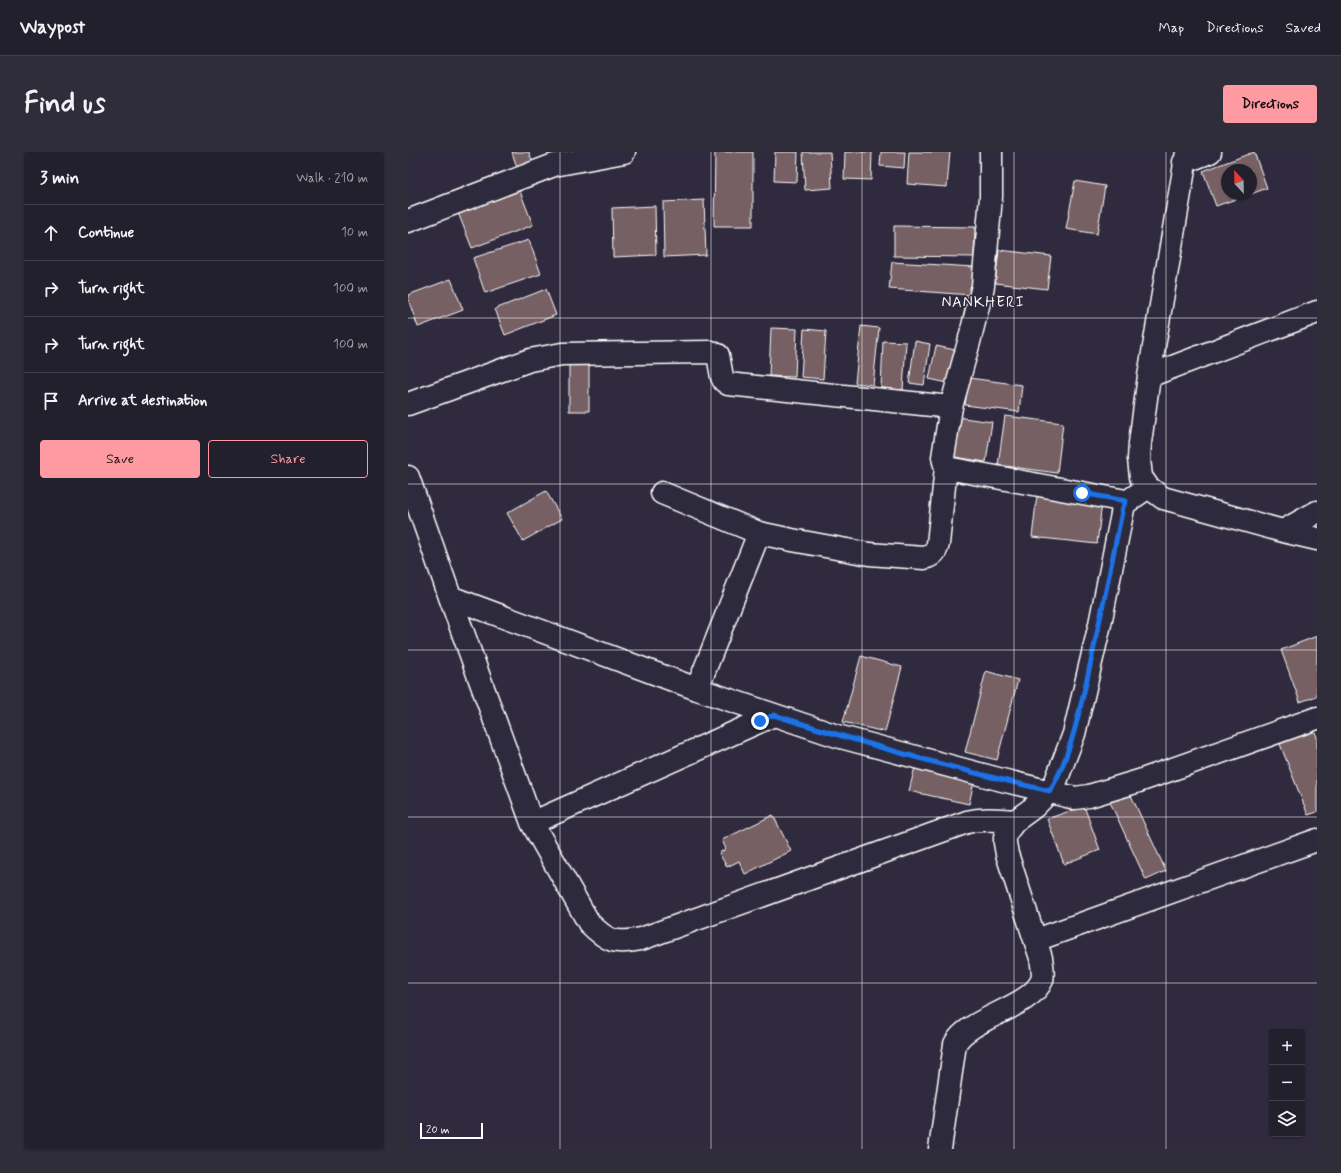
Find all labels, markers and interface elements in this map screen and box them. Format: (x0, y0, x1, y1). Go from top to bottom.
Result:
text: Waypost (20, 15, 85, 40)
text: Map (1158, 19, 1184, 37)
text: Directions (1206, 19, 1264, 37)
text: Saved (1286, 19, 1321, 37)
button: Directions (1223, 85, 1317, 123)
text: Find us (24, 86, 105, 123)
north arrow (1221, 164, 1257, 200)
text: 3 min (40, 167, 79, 189)
text: Walk · 210 m (296, 170, 368, 187)
icon: ahead (40, 222, 62, 244)
text: Continue (78, 223, 134, 243)
text: 10 m (341, 224, 368, 241)
icon: right (40, 278, 62, 300)
text: Turn right (78, 279, 145, 299)
text: 100 m (333, 280, 368, 297)
district label: NANKHERI (941, 293, 1025, 313)
icon: right (40, 334, 62, 356)
text: Turn right (78, 335, 145, 355)
text: 100 m (333, 336, 368, 353)
icon: arrive (40, 390, 62, 412)
text: Arrive at destination (78, 391, 207, 411)
button: Save (40, 440, 200, 478)
button: Share (208, 440, 368, 478)
route start (1073, 484, 1091, 502)
route end (751, 712, 769, 730)
map controls (1269, 1029, 1305, 1137)
button: + (1269, 1029, 1305, 1065)
button: − (1269, 1065, 1305, 1101)
button: layers (1269, 1101, 1305, 1137)
scale bar (420, 1121, 483, 1140)
text: 20 m (426, 1123, 449, 1137)

